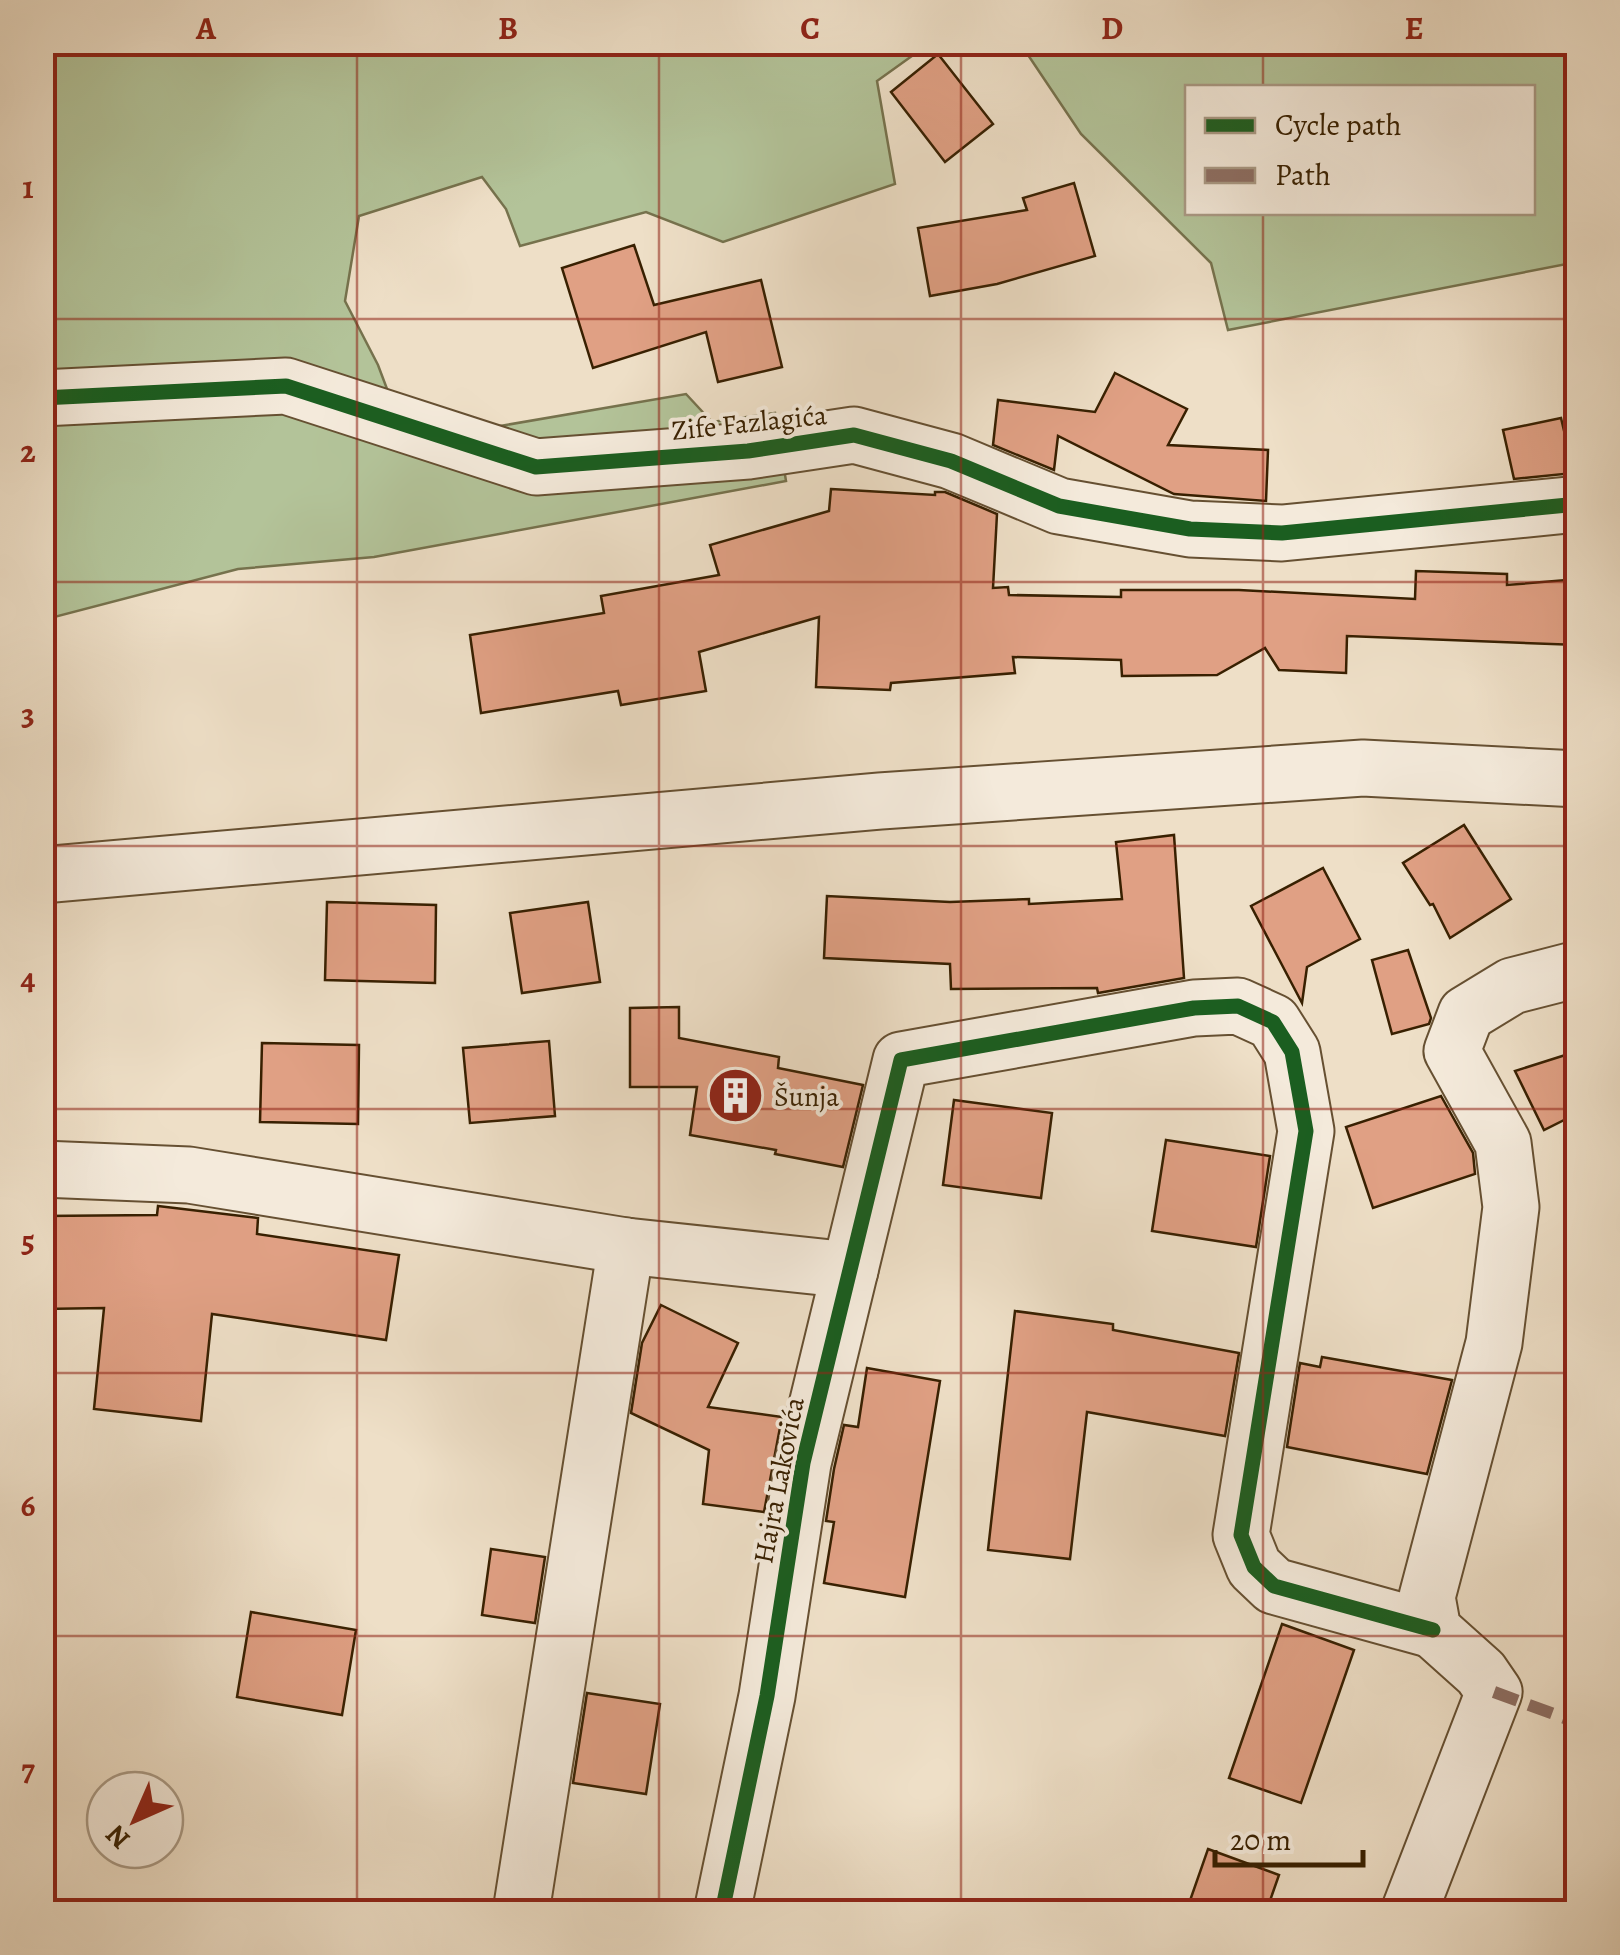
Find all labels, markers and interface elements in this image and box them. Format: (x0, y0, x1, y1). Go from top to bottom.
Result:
text: A (195, 6, 217, 50)
text: B (498, 6, 518, 50)
text: C (800, 6, 820, 50)
text: D (1101, 6, 1123, 50)
text: E (1404, 6, 1424, 50)
legend (1185, 85, 1535, 215)
text: Cycle path (1275, 105, 1402, 145)
text: Path (1275, 155, 1331, 195)
text: 1 (22, 165, 34, 209)
street label: Zife Fazlagića (669, 396, 829, 450)
text: 2 (20, 429, 36, 473)
text: 3 (21, 692, 35, 736)
text: 4 (20, 956, 36, 1000)
building icon: Šunja (705, 1066, 765, 1126)
place label: Šunja (774, 1078, 839, 1116)
text: 5 (21, 1219, 35, 1263)
street label: Hajra Lakovića (744, 1394, 814, 1567)
text: 6 (21, 1483, 36, 1527)
text: 7 (21, 1747, 35, 1791)
north arrow (85, 1770, 185, 1870)
scale bar (1215, 1805, 1362, 1867)
text: N (97, 1816, 139, 1858)
text: 20 m (1230, 1820, 1291, 1860)

